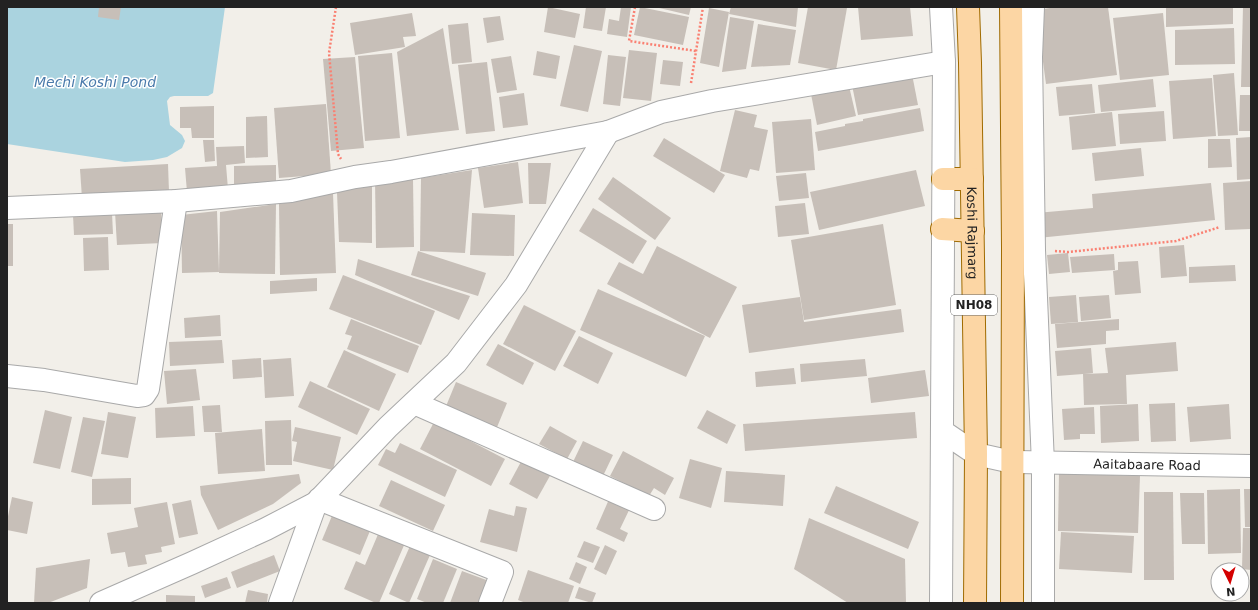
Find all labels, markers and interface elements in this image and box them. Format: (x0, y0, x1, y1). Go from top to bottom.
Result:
water label: Mechi Koshi Pond (34, 74, 156, 90)
street label: Koshi Rajmarg (964, 186, 981, 280)
road number: NH08 (951, 295, 997, 315)
street label: Aaitabaare Road (1093, 456, 1201, 473)
north arrow (1210, 562, 1250, 602)
text: N (1226, 585, 1236, 598)

